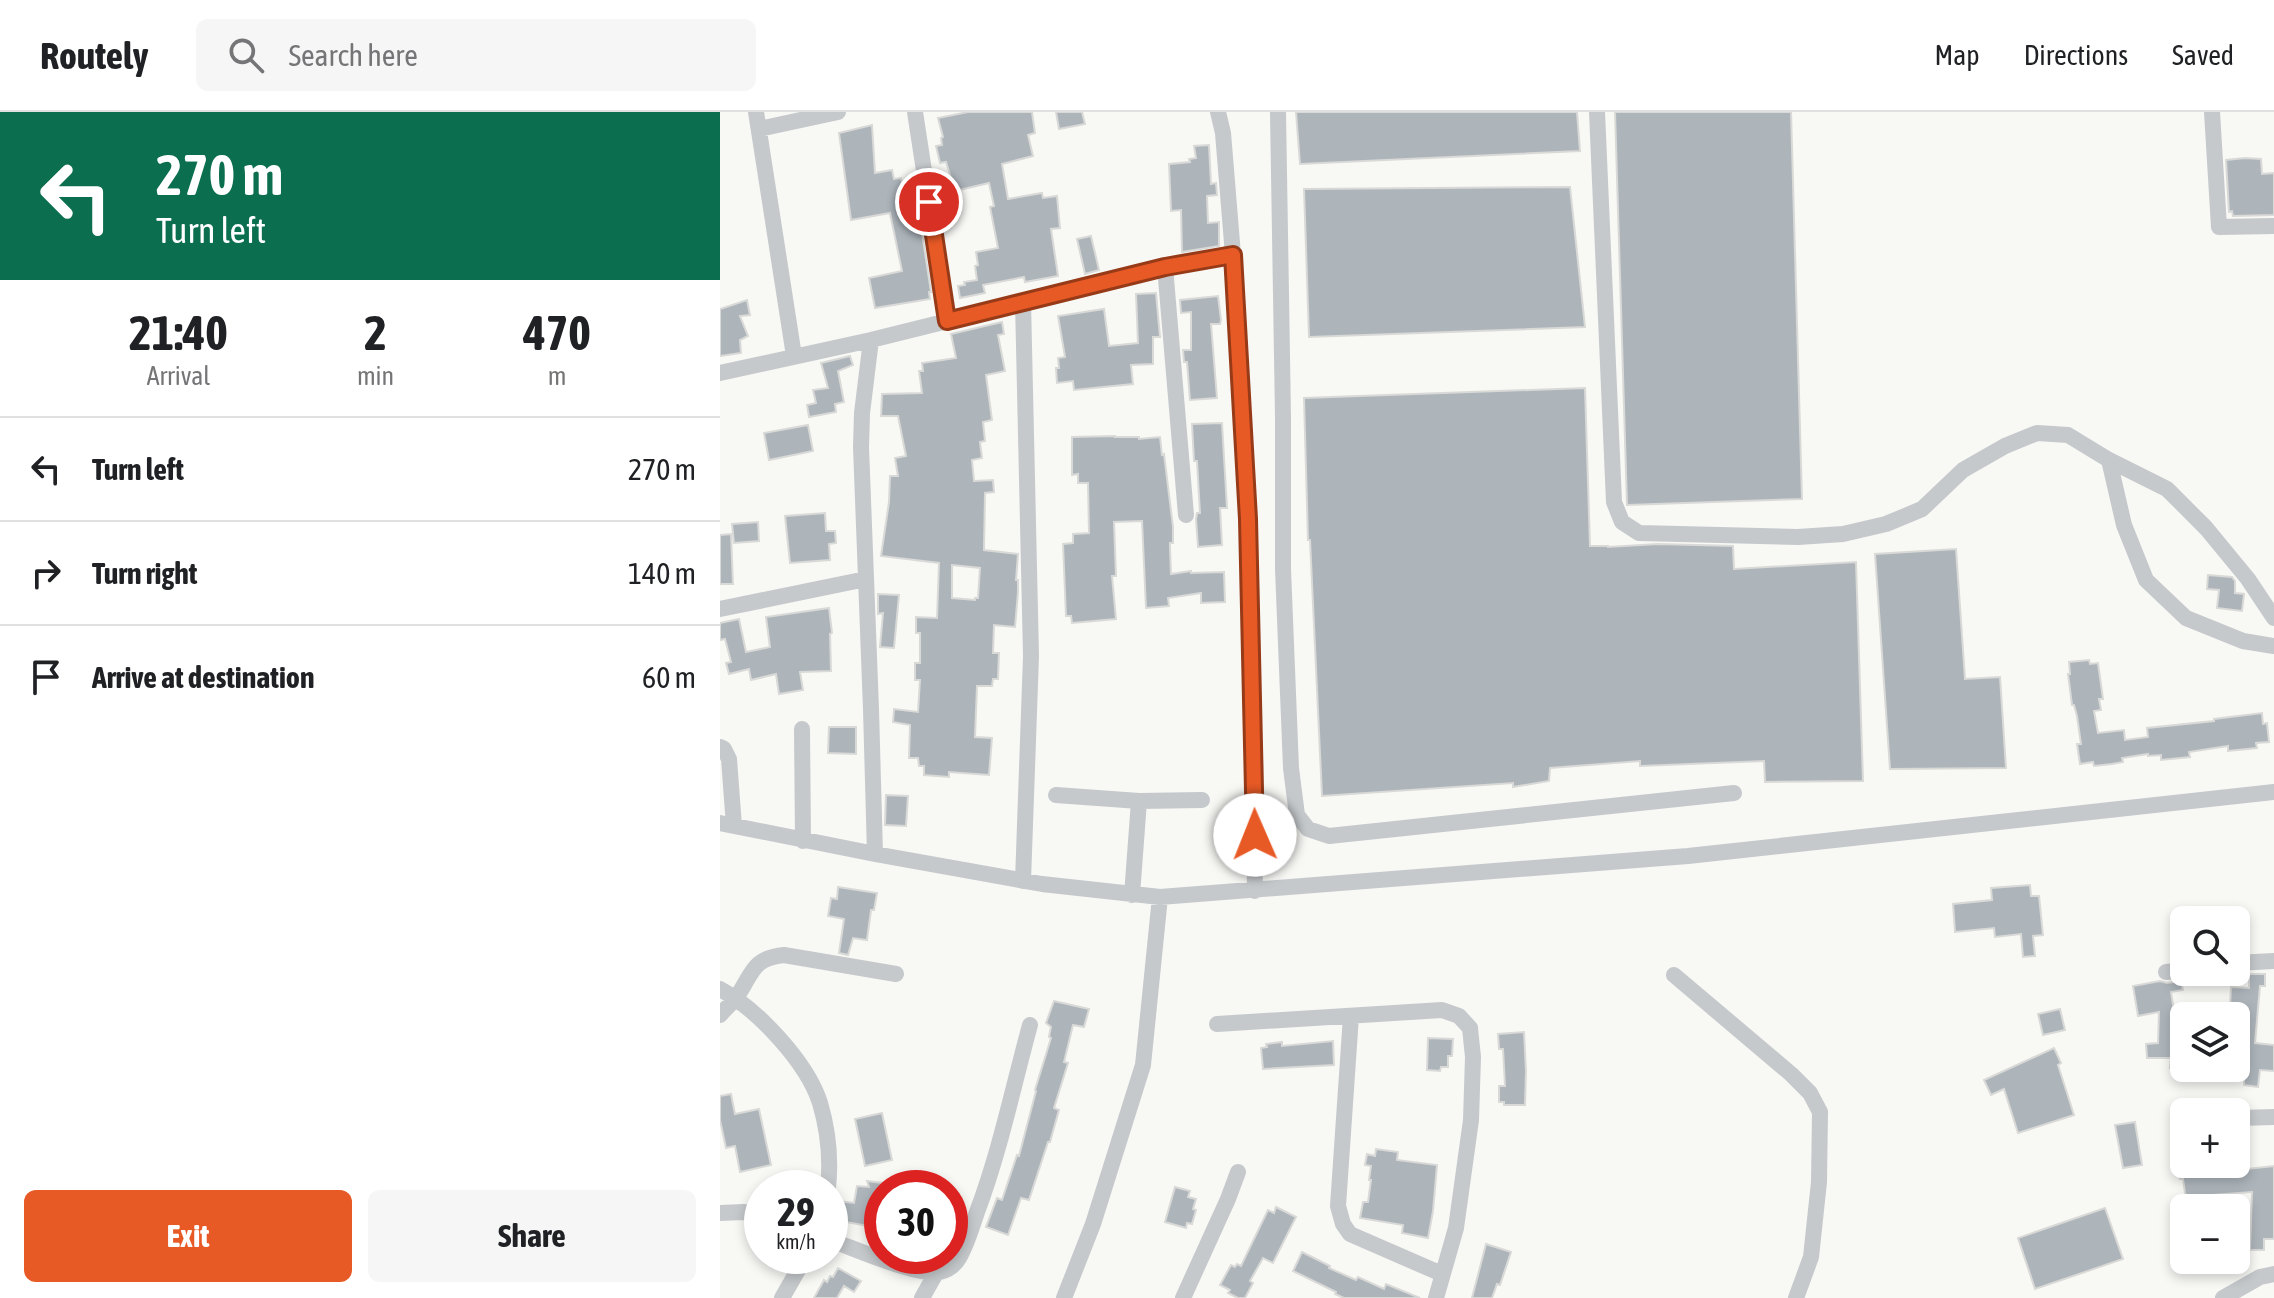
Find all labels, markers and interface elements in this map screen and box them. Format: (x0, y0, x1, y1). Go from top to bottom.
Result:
search box (196, 19, 756, 91)
icon: search (224, 33, 268, 77)
text: Routely (40, 34, 148, 77)
text: Search here (288, 38, 418, 72)
text: Map (1935, 39, 1980, 71)
text: Directions (2024, 39, 2128, 71)
text: Saved (2172, 39, 2234, 71)
text: 270 m (156, 143, 283, 207)
icon: left (24, 144, 128, 248)
pin (895, 168, 963, 236)
icon: arrive (907, 180, 951, 224)
text: Turn left (156, 209, 266, 251)
text: 21:40 (129, 305, 228, 360)
text: 2 (364, 305, 387, 360)
text: 470 (523, 305, 591, 360)
text: Arrival (147, 361, 210, 391)
text: min (357, 361, 394, 391)
text: m (548, 361, 566, 391)
icon: left (24, 447, 68, 491)
text: Turn left (92, 452, 184, 486)
text: 270 m (628, 452, 696, 486)
icon: right (24, 551, 68, 595)
text: Turn right (92, 556, 198, 590)
text: 140 m (628, 556, 696, 590)
icon: arrive (24, 655, 68, 699)
text: Arrive at destination (92, 660, 314, 694)
text: 60 m (642, 660, 696, 694)
position arrow (1213, 793, 1297, 877)
map controls (2170, 906, 2250, 1274)
button: search (2170, 906, 2250, 986)
button: layers (2170, 1002, 2250, 1082)
button: + (2170, 1098, 2250, 1178)
speed limit sign: 30 (864, 1170, 968, 1274)
text: 29 (777, 1189, 815, 1234)
button: Exit (24, 1190, 352, 1282)
button: Share (368, 1190, 696, 1282)
button: − (2170, 1194, 2250, 1274)
text: km/h (776, 1230, 816, 1253)

